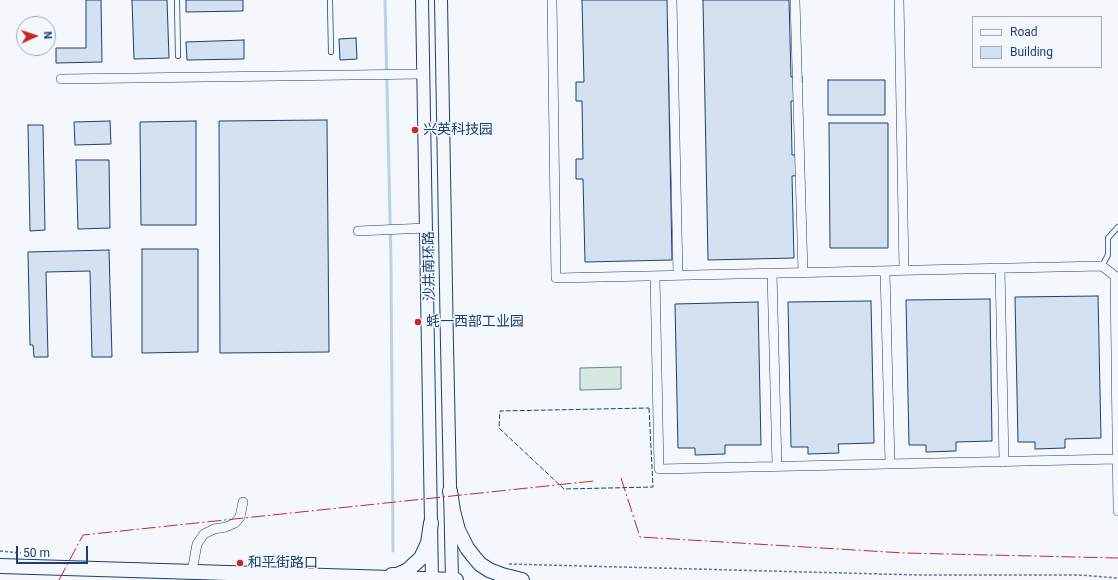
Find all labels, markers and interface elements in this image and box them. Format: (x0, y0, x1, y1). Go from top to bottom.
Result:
north arrow (16, 16, 56, 56)
legend (972, 16, 1102, 68)
text: Road (1010, 25, 1038, 39)
text: N (41, 31, 54, 40)
text: Building (1010, 45, 1053, 59)
place label: 兴英科技园 (423, 122, 493, 138)
marker: 兴英科技园 (410, 125, 420, 135)
street label: 沙井南环路 (421, 231, 439, 301)
place label: 蚝一西部工业园 (426, 314, 524, 330)
marker: 蚝一西部工业园 (413, 317, 423, 327)
scale bar (18, 538, 90, 564)
text: 50 m (23, 546, 50, 560)
place label: 和平街路口 (248, 555, 318, 571)
marker: 和平街路口 (235, 558, 245, 568)

